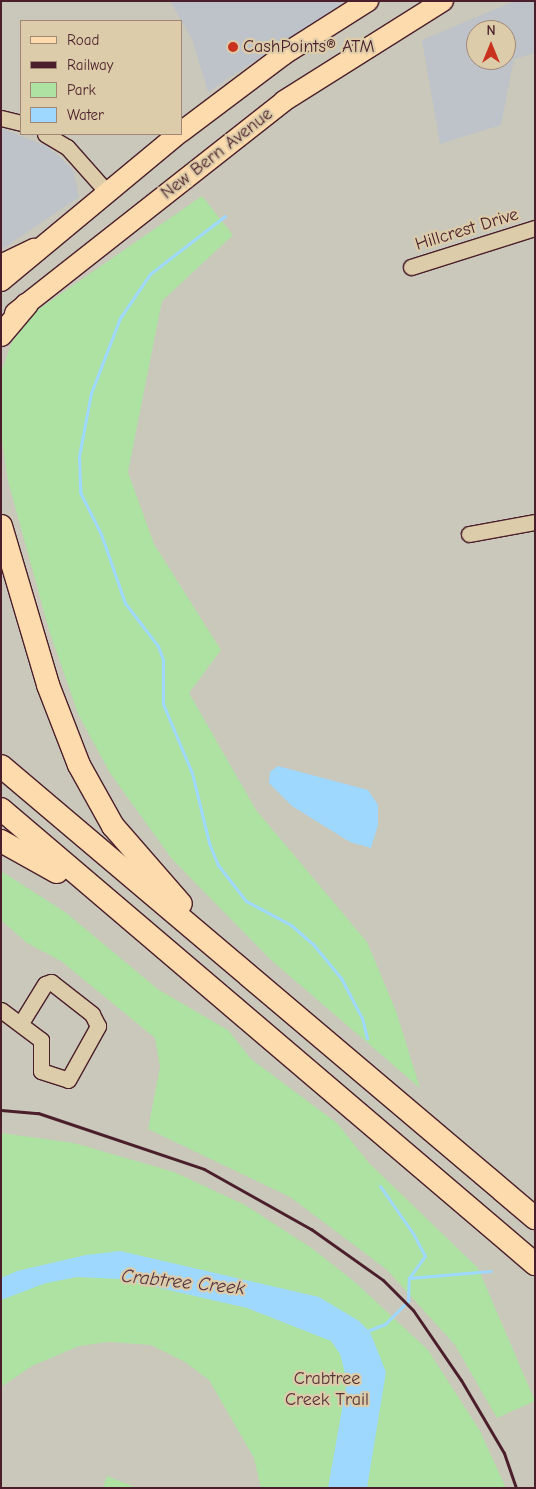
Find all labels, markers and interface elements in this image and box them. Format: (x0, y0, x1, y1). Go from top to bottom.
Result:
legend (20, 20, 182, 135)
north arrow (466, 20, 516, 70)
text: N (486, 22, 496, 39)
text: Road (67, 31, 99, 49)
place label: CashPoints® ATM (243, 36, 374, 58)
marker: CashPoints® ATM (227, 41, 239, 53)
text: Railway (67, 56, 113, 74)
text: Park (67, 81, 96, 99)
street label: New Bern Avenue (157, 104, 277, 204)
text: Water (67, 106, 104, 124)
street label: Hillcrest Drive (413, 204, 521, 256)
water label: Crabtree Creek (120, 1265, 246, 1301)
park label: Crabtree Creek Trail (285, 1369, 369, 1412)

